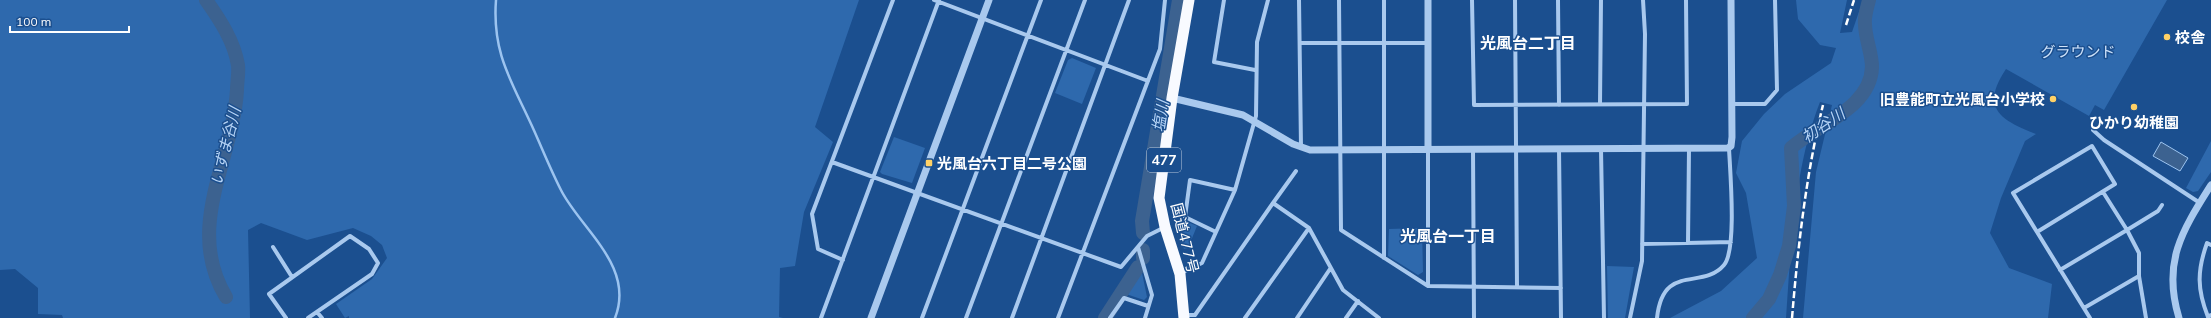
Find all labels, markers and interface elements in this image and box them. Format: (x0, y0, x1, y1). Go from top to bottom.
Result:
scale bar (10, 8, 129, 34)
text: 100 m (16, 14, 51, 29)
place label: 校舎 (2175, 28, 2206, 47)
marker: 校舎 (2162, 32, 2172, 42)
district label: 光風台二丁目 (1480, 33, 1576, 53)
park label: グラウンド (2040, 42, 2116, 61)
place label: 旧豊能町立光風台小学校 (1880, 90, 2045, 109)
marker: 旧豊能町立光風台小学校 (2048, 94, 2058, 104)
water label: 塩川 (1148, 97, 1173, 133)
water label: 初谷川 (1798, 102, 1850, 147)
marker: ひかり幼稚園 (2129, 102, 2139, 112)
water label: いずま谷川 (206, 103, 245, 187)
place label: ひかり幼稚園 (2089, 113, 2179, 132)
road number: 477 (1147, 148, 1181, 172)
place label: 光風台六丁目二号公園 (937, 154, 1087, 173)
marker: 光風台六丁目二号公園 (924, 158, 934, 168)
street label: 国道477号 (1167, 201, 1203, 275)
district label: 光風台一丁目 (1400, 226, 1496, 246)

